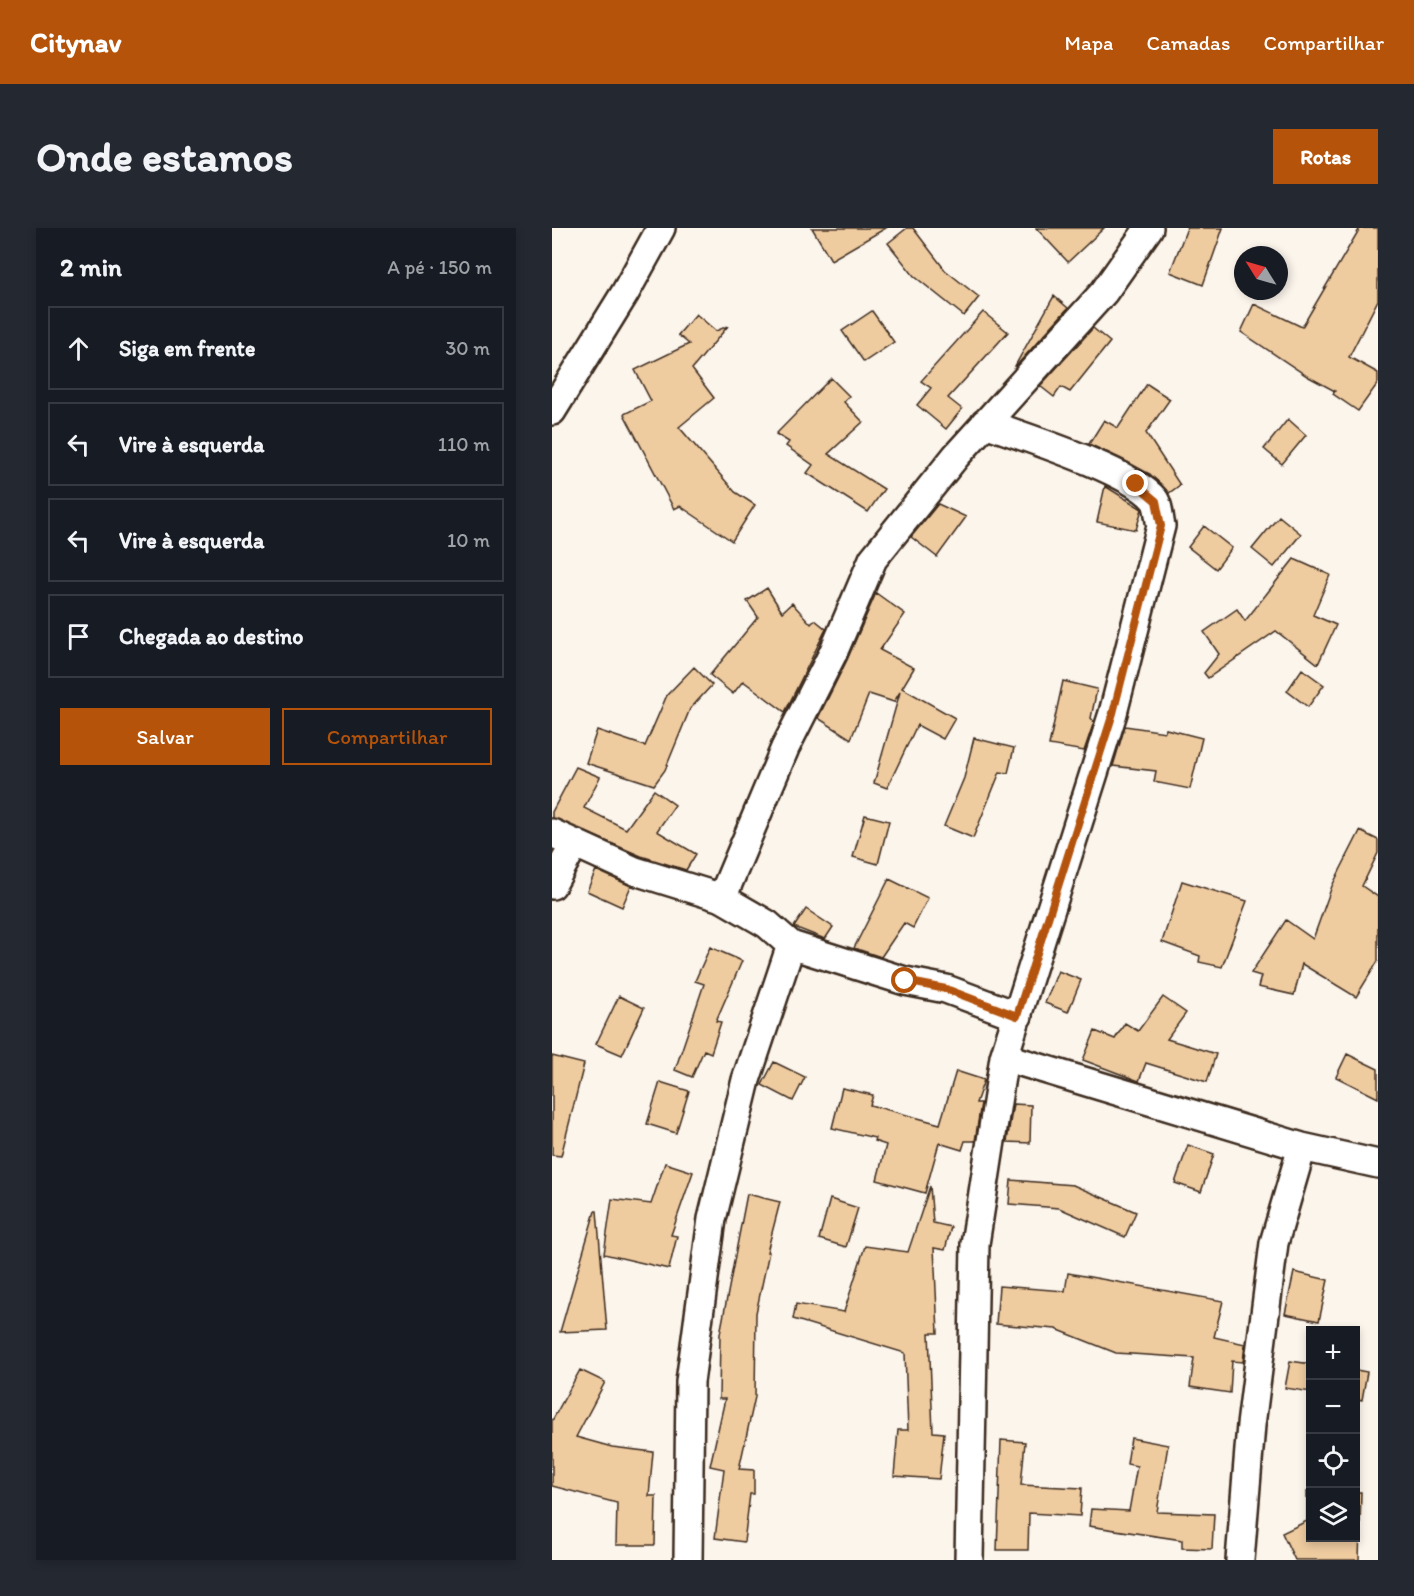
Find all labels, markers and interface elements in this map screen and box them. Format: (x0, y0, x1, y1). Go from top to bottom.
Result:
text: Citynav (30, 25, 121, 59)
text: Mapa (1065, 30, 1113, 55)
text: Camadas (1146, 30, 1230, 55)
text: Compartilhar (1263, 30, 1384, 55)
button: Rotas (1273, 129, 1378, 184)
text: Onde estamos (36, 131, 293, 182)
north arrow (1234, 246, 1288, 300)
text: 2 min (60, 251, 122, 283)
text: A pé · 150 m (387, 255, 492, 279)
icon: ahead (62, 332, 95, 365)
text: Siga em frente (119, 335, 255, 362)
text: 30 m (445, 336, 490, 360)
icon: left (62, 428, 95, 461)
text: Vire à esquerda (119, 431, 264, 458)
text: 110 m (438, 432, 490, 456)
route end (1122, 470, 1148, 496)
icon: left (62, 524, 95, 557)
text: Vire à esquerda (119, 527, 264, 554)
text: 10 m (447, 528, 490, 552)
icon: arrive (62, 620, 95, 653)
text: Chegada ao destino (119, 623, 303, 650)
button: Salvar (60, 708, 270, 765)
button: Compartilhar (282, 708, 492, 765)
route start (891, 967, 917, 993)
map controls (1306, 1326, 1360, 1542)
button: + (1306, 1326, 1360, 1380)
button: − (1306, 1380, 1360, 1434)
button: locate (1306, 1434, 1360, 1488)
button: layers (1306, 1488, 1360, 1542)

